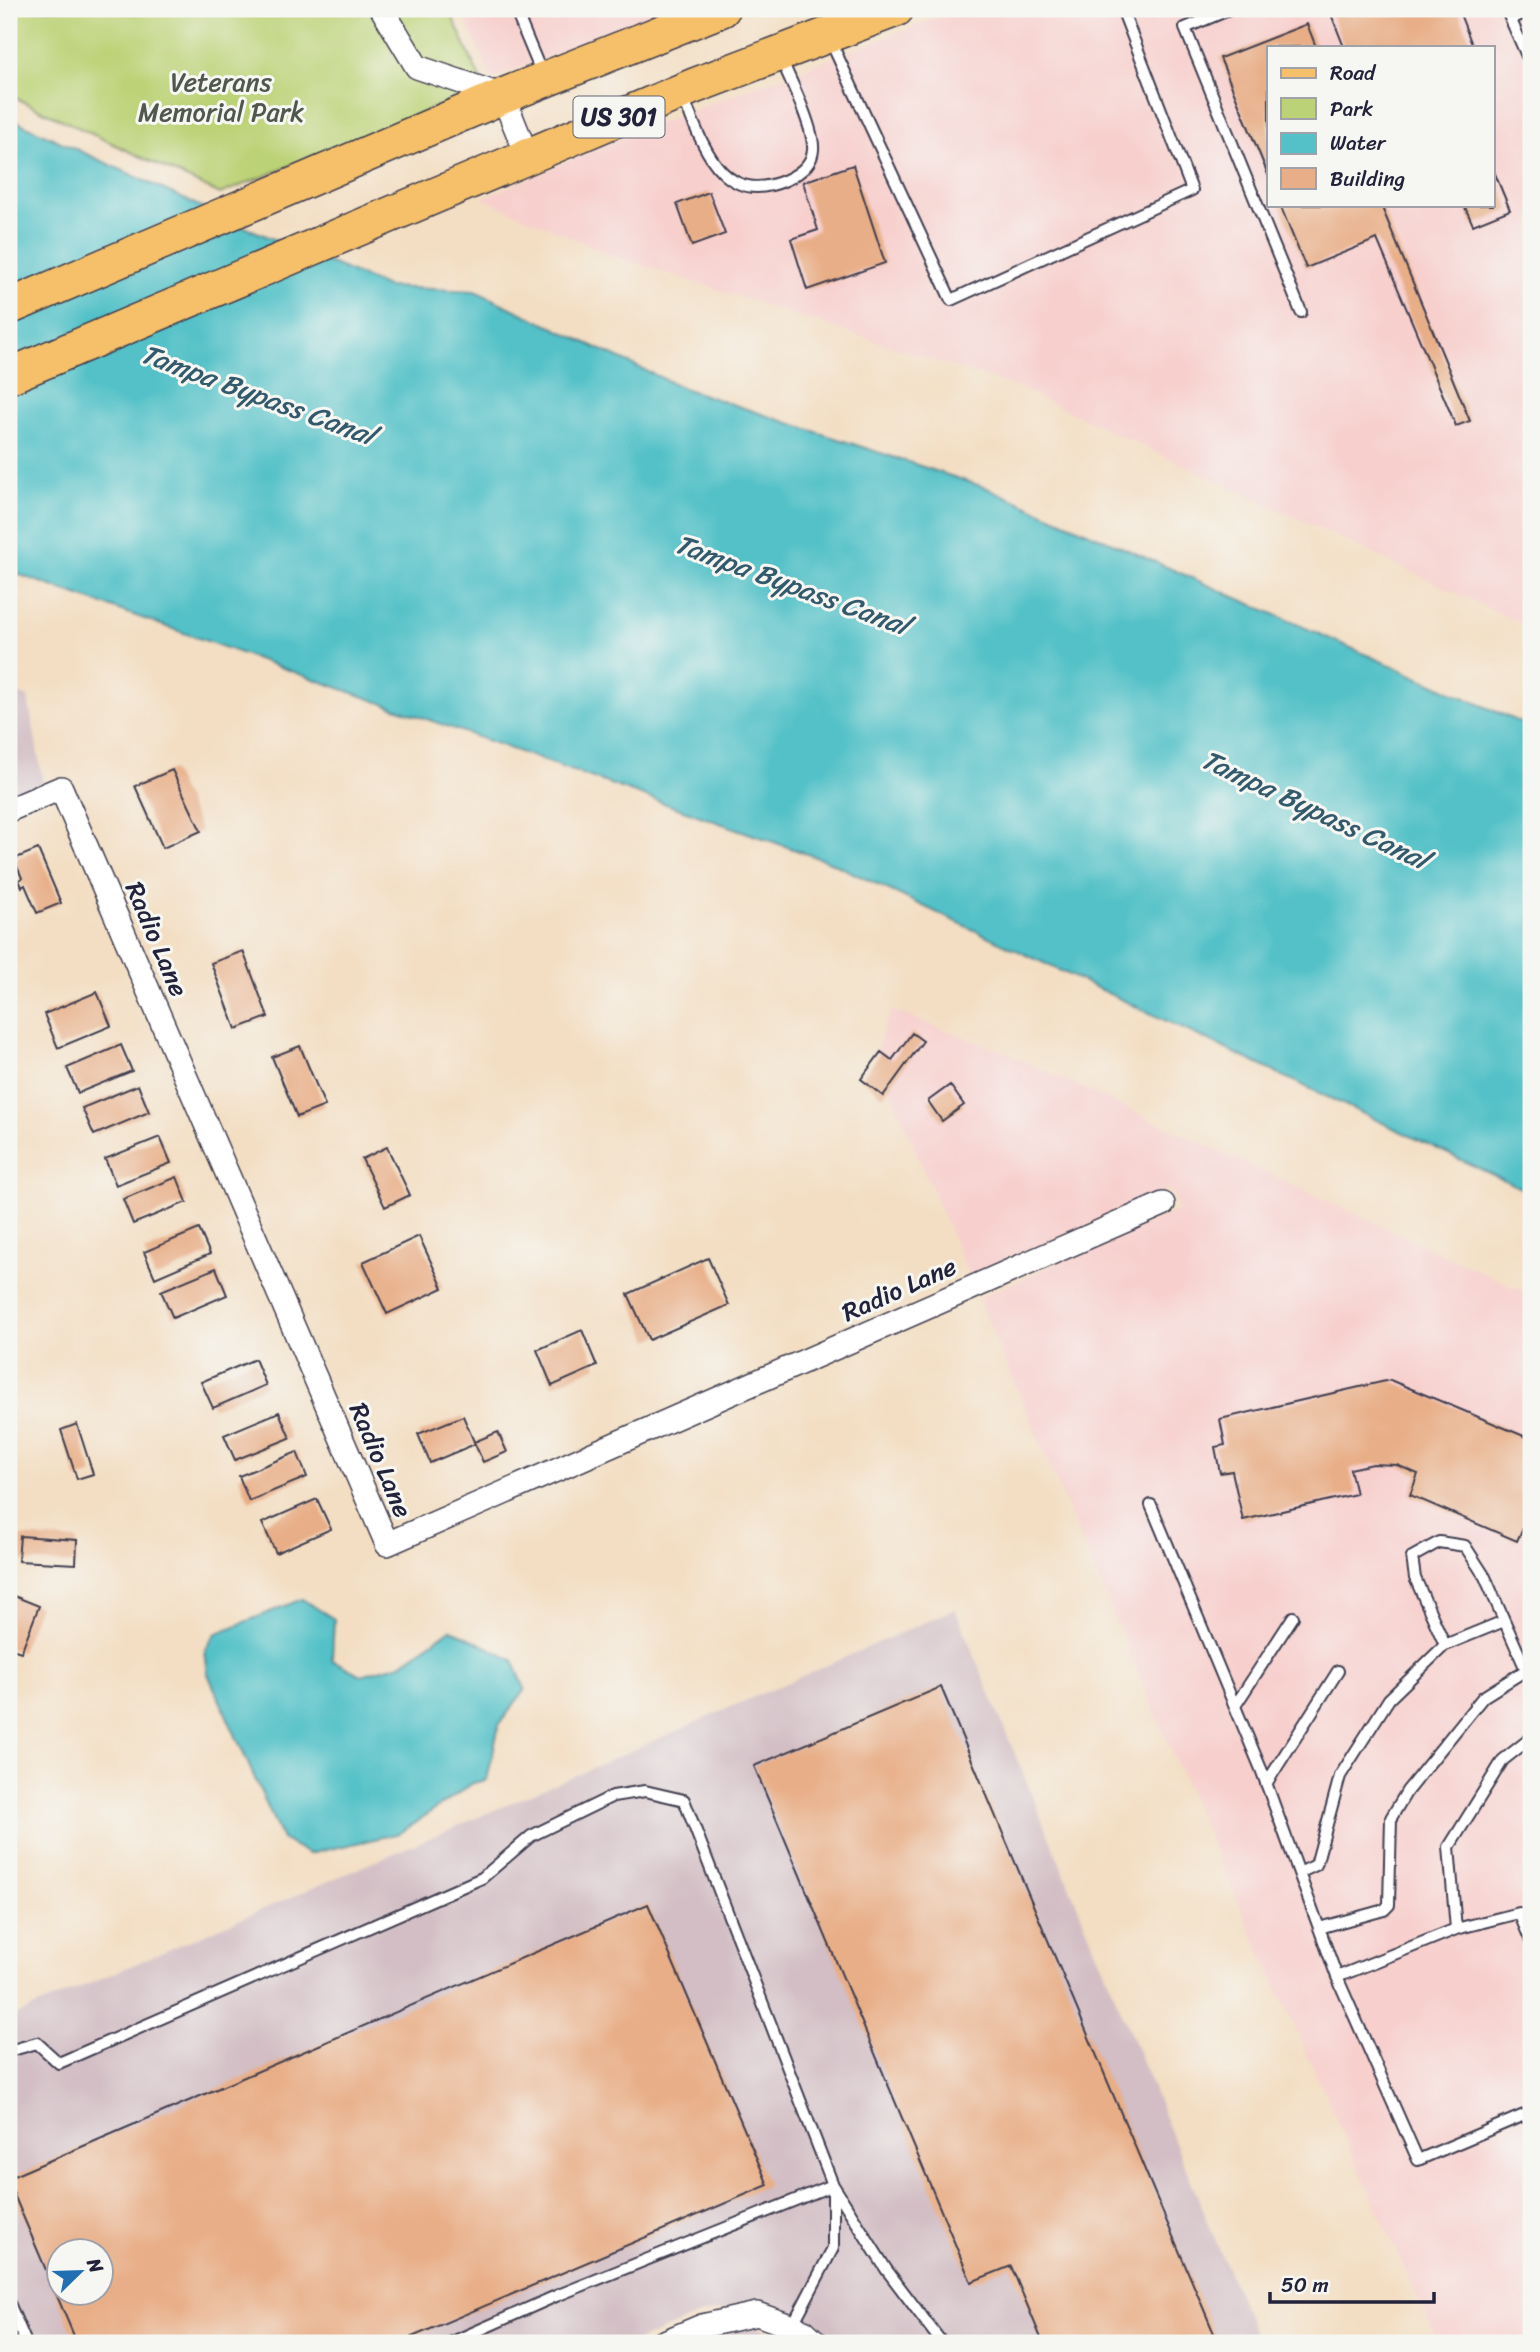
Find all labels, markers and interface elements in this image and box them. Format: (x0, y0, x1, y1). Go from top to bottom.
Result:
legend (1267, 46, 1494, 206)
text: Road (1330, 54, 1377, 92)
park label: Veterans Memorial Park (138, 59, 304, 135)
text: Park (1330, 90, 1373, 128)
road number: US 301 (574, 96, 664, 138)
text: Water (1330, 124, 1387, 162)
text: Building (1330, 160, 1406, 198)
water label: Tampa Bypass Canal (134, 329, 388, 462)
water label: Tampa Bypass Canal (668, 519, 922, 652)
water label: Tampa Bypass Canal (1193, 735, 1442, 886)
street label: Radio Lane (112, 874, 202, 1004)
street label: Radio Lane (834, 1243, 964, 1335)
street label: Radio Lane (336, 1395, 426, 1525)
north arrow (46, 2236, 116, 2306)
text: N (77, 2252, 113, 2279)
scale bar (1270, 2261, 1435, 2305)
text: 50 m (1281, 2266, 1329, 2304)

